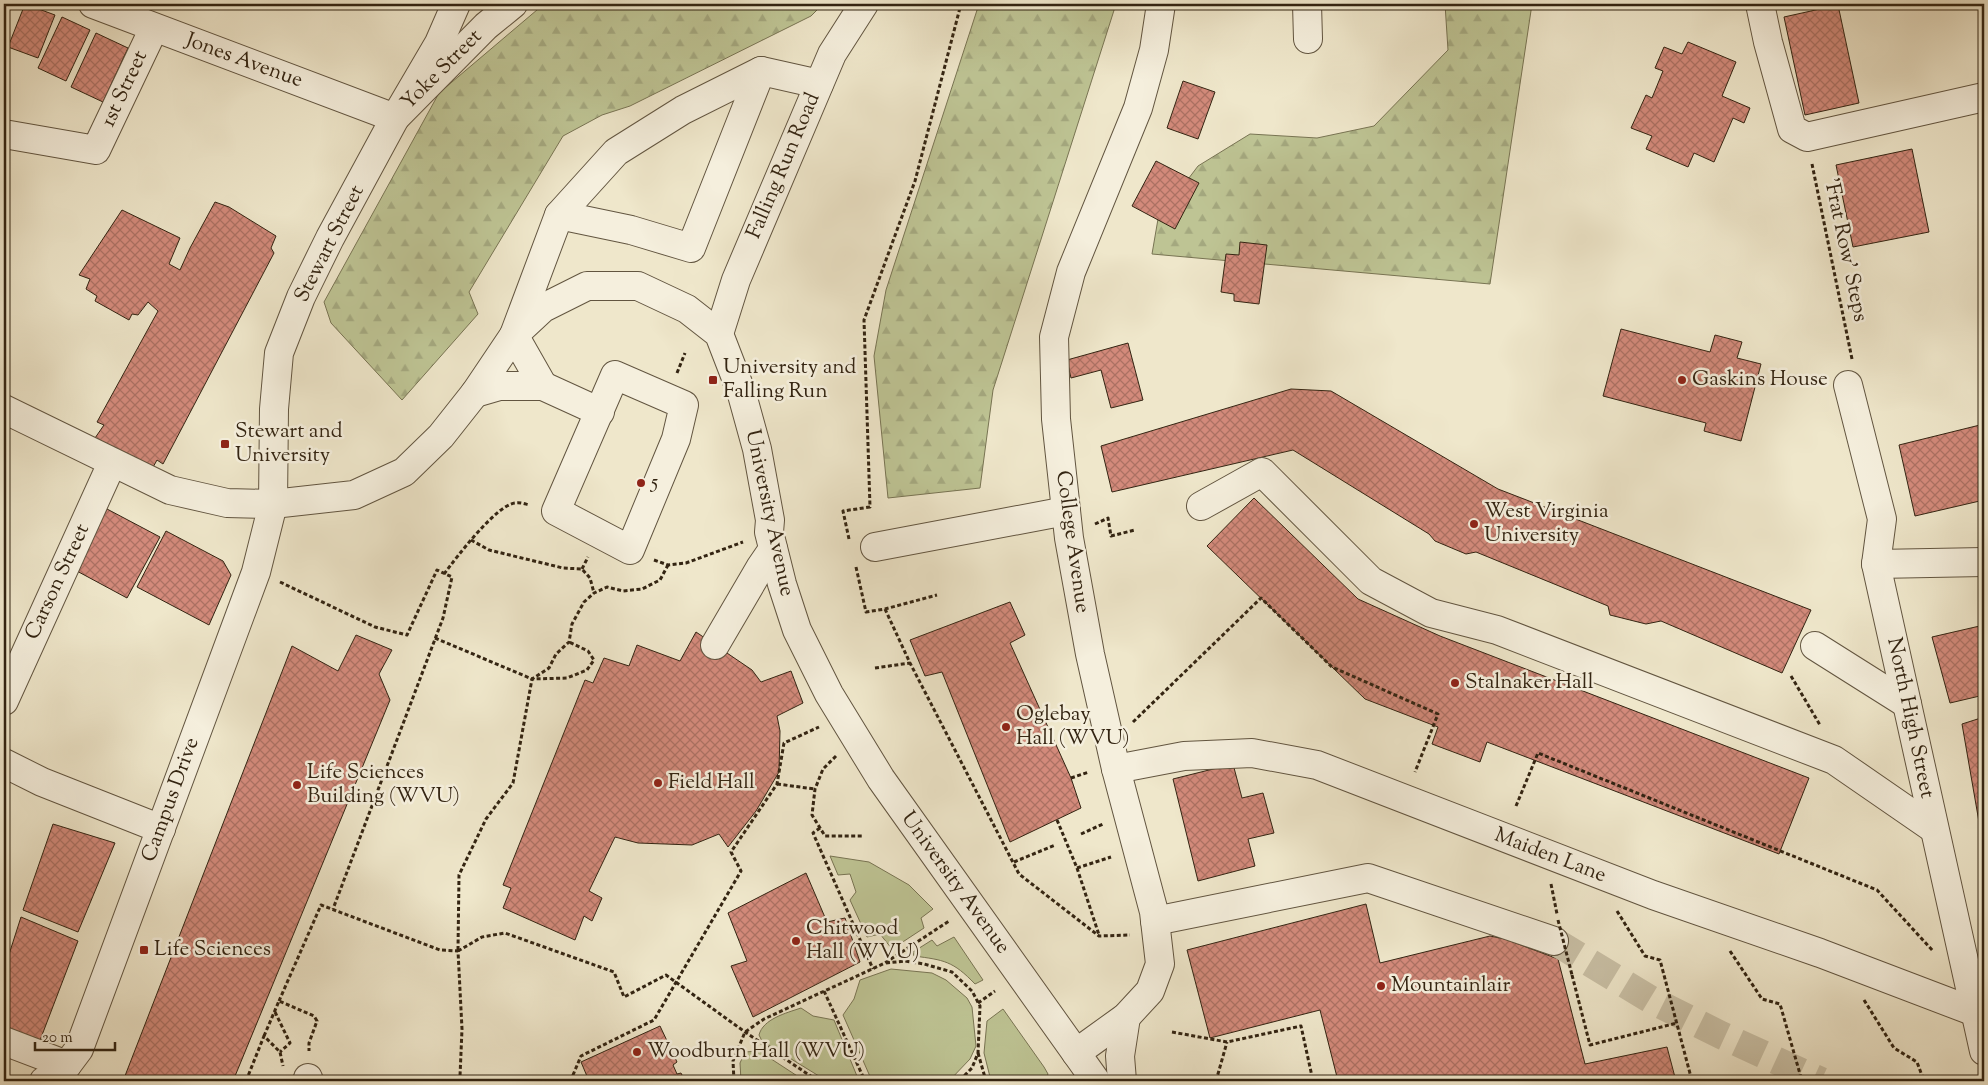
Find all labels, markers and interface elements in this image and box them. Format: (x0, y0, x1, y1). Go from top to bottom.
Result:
street label: Yoke Street (395, 23, 489, 117)
street label: Jones Avenue (180, 26, 307, 96)
street label: 1st Street (94, 46, 156, 132)
street label: Falling Run Road (740, 88, 828, 244)
street label: 'Frat Row' Steps (1815, 175, 1875, 325)
street label: Stewart Street (288, 180, 372, 308)
place label: University and Falling Run (723, 353, 857, 407)
place label: Gaskins House (1692, 365, 1828, 395)
marker: University and Falling Run (707, 374, 719, 386)
marker: Gaskins House (1676, 374, 1688, 386)
place label: Stewart and University (235, 417, 343, 471)
street label: University Avenue (737, 427, 801, 599)
marker: Stewart and University (219, 438, 231, 450)
place label: 5 (650, 468, 658, 498)
street label: College Avenue (1047, 469, 1097, 615)
marker: 5 (635, 477, 647, 489)
place label: West Virginia University (1484, 497, 1609, 551)
marker: West Virginia University (1468, 518, 1480, 530)
street label: Carson Street (18, 519, 98, 645)
street label: North High Street (1878, 635, 1942, 801)
place label: Stalnaker Hall (1465, 668, 1594, 698)
marker: Stalnaker Hall (1449, 677, 1461, 689)
place label: Oglebay Hall (WVU) (1016, 700, 1130, 754)
marker: Oglebay Hall (WVU) (1000, 721, 1012, 733)
street label: Campus Drive (135, 734, 207, 866)
place label: Life Sciences Building (WVU) (307, 758, 460, 812)
place label: Field Hall (668, 768, 755, 798)
marker: Field Hall (652, 777, 664, 789)
marker: Life Sciences Building (WVU) (291, 779, 303, 791)
street label: University Avenue (893, 805, 1017, 961)
street label: Maiden Lane (1490, 821, 1610, 891)
place label: Chitwood Hall (WVU) (806, 914, 920, 968)
place label: Life Sciences (154, 935, 271, 965)
marker: Chitwood Hall (WVU) (790, 935, 802, 947)
marker: Life Sciences (138, 944, 150, 956)
place label: Mountainlair (1391, 971, 1510, 1001)
marker: Mountainlair (1375, 980, 1387, 992)
scale bar (35, 1020, 115, 1052)
text: 20 m (42, 1028, 73, 1049)
place label: Woodburn Hall (WVU) (647, 1037, 865, 1067)
marker: Woodburn Hall (WVU) (631, 1046, 643, 1058)

